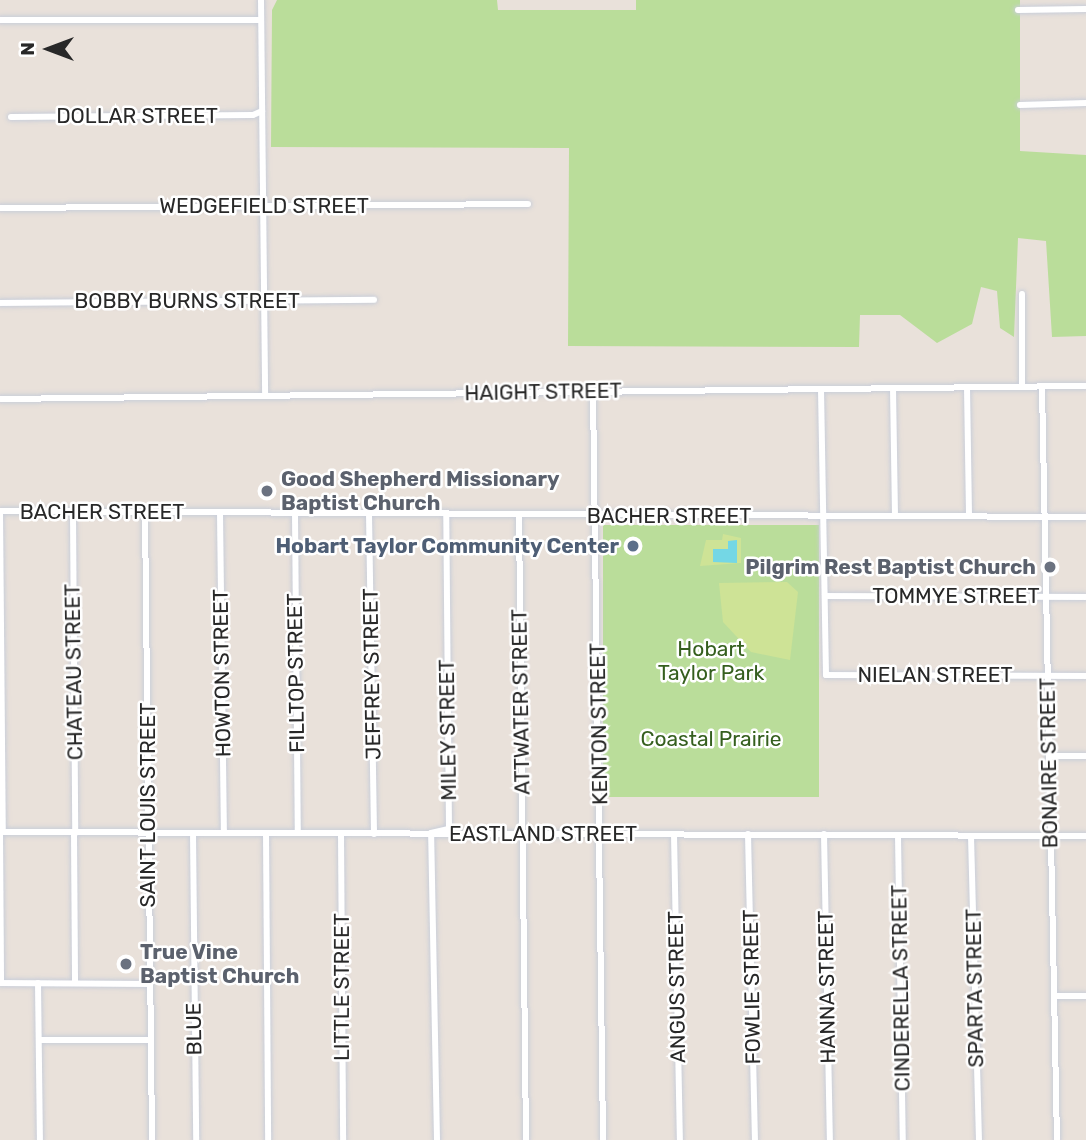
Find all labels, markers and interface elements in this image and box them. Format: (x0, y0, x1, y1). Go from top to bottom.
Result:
north arrow (14, 14, 84, 84)
text: N (16, 42, 39, 56)
street label: DOLLAR STREET (56, 103, 218, 129)
street label: WEDGEFIELD STREET (159, 193, 369, 219)
street label: BOBBY BURNS STREET (74, 288, 300, 314)
street label: HAIGHT STREET (464, 378, 622, 406)
place label: Good Shepherd Missionary Baptist Church (281, 466, 560, 516)
marker: Good Shepherd Missionary Baptist Church (259, 483, 275, 499)
street label: BACHER STREET (20, 499, 184, 525)
street label: BACHER STREET (587, 503, 751, 529)
place label: Hobart Taylor Community Center (274, 533, 619, 559)
marker: Hobart Taylor Community Center (625, 538, 641, 554)
place label: Pilgrim Rest Baptist Church (745, 554, 1036, 580)
marker: Pilgrim Rest Baptist Church (1042, 559, 1058, 575)
street label: TOMMYE STREET (872, 583, 1040, 609)
street label: CHATEAU STREET (60, 584, 88, 760)
street label: JEFFREY STREET (358, 588, 386, 760)
street label: HOWTON STREET (208, 589, 236, 757)
street label: FILLTOP STREET (282, 593, 310, 753)
street label: ATTWATER STREET (507, 609, 535, 795)
park label: Hobart Taylor Park (657, 636, 765, 686)
street label: KENTON STREET (585, 643, 613, 805)
street label: MILEY STREET (434, 659, 462, 801)
street label: NIELAN STREET (857, 662, 1013, 688)
street label: BONAIRE STREET (1035, 677, 1063, 849)
street label: SAINT LOUIS STREET (135, 702, 161, 908)
park label: Coastal Prairie (640, 726, 782, 752)
street label: EASTLAND STREET (449, 821, 637, 847)
street label: CINDERELLA STREET (887, 884, 915, 1092)
street label: SPARTA STREET (961, 908, 989, 1068)
street label: FOWLIE STREET (738, 909, 766, 1065)
street label: HANNA STREET (813, 910, 841, 1064)
street label: ANGUS STREET (663, 911, 691, 1063)
street label: LITTLE STREET (329, 913, 355, 1061)
place label: True Vine Baptist Church (140, 939, 299, 989)
marker: True Vine Baptist Church (118, 956, 134, 972)
street label: BLUE (181, 1002, 207, 1056)

